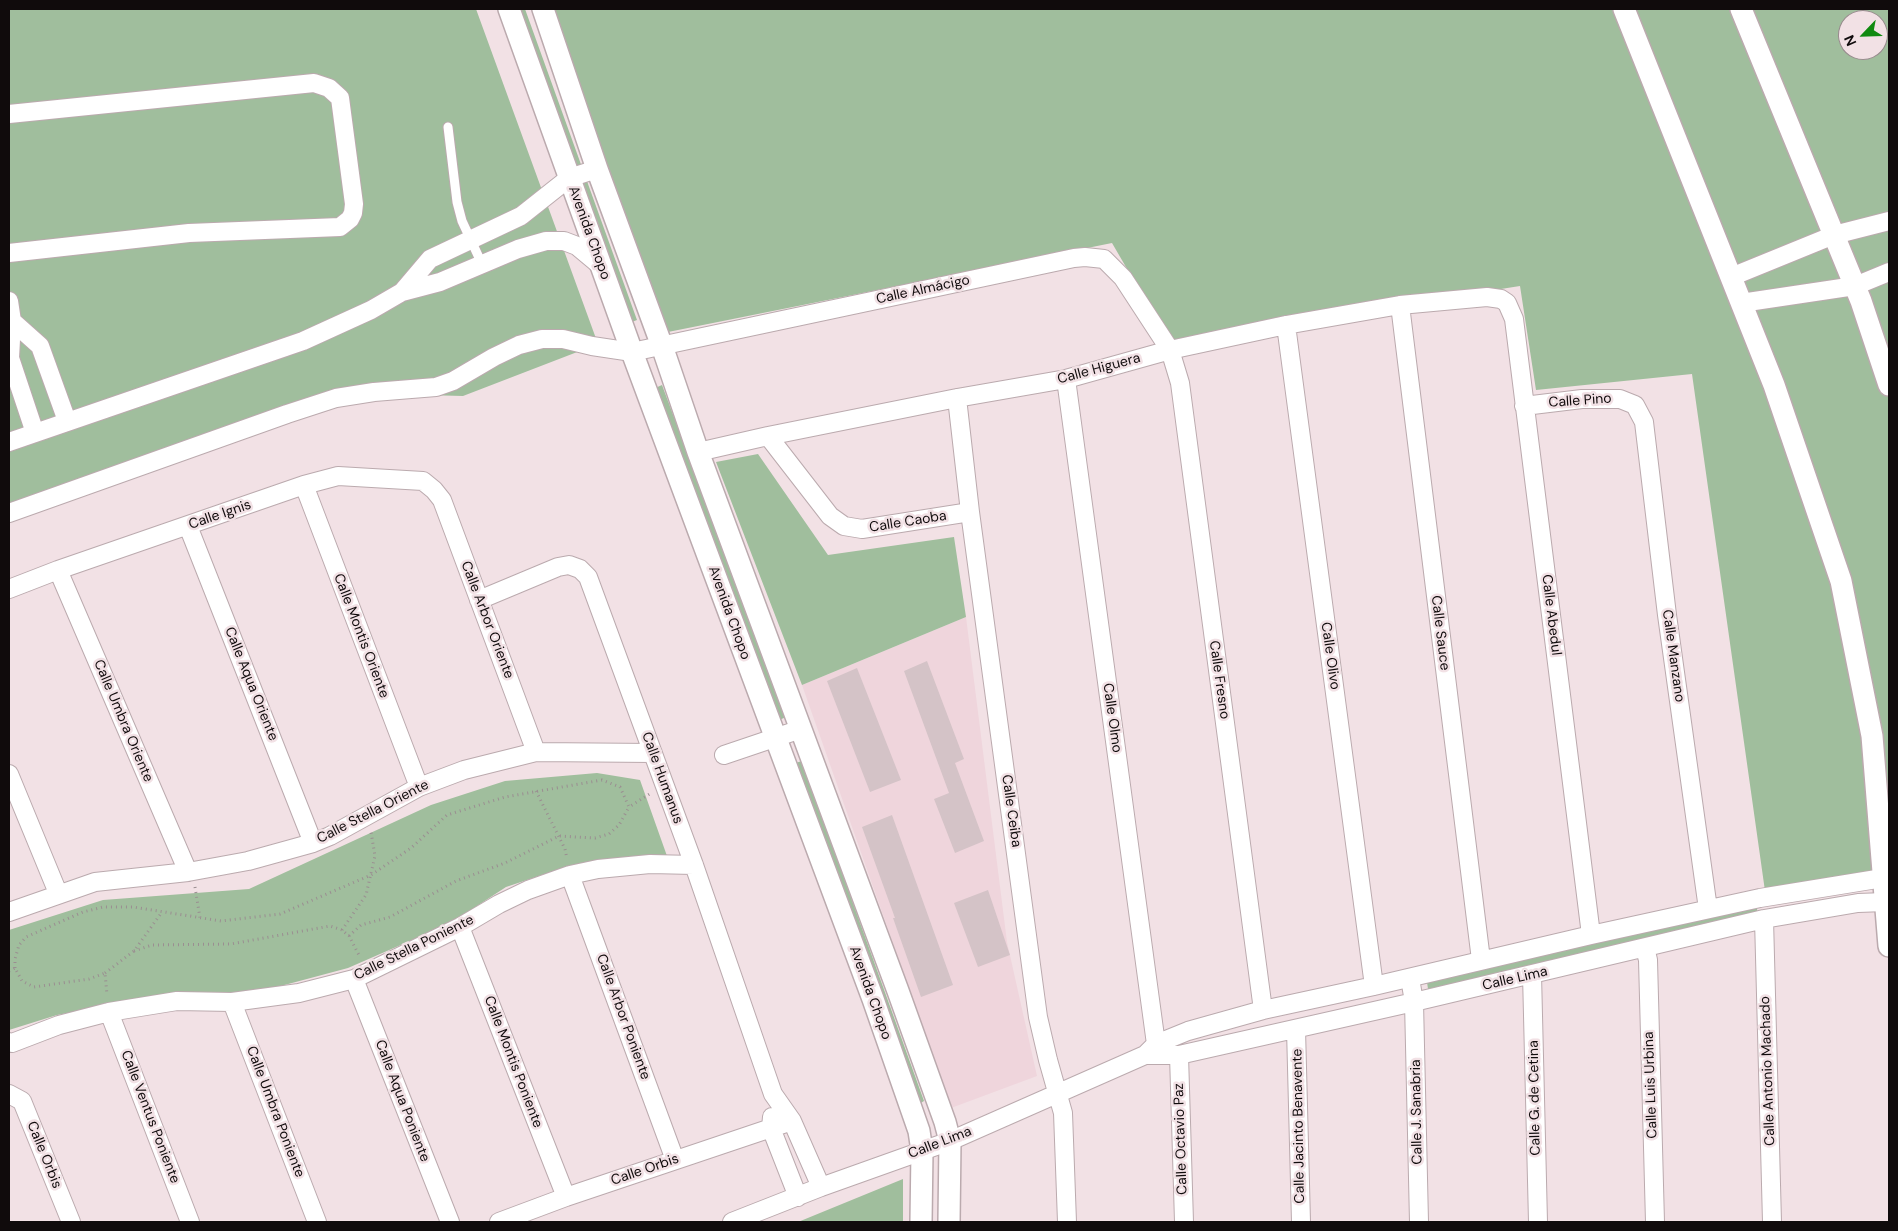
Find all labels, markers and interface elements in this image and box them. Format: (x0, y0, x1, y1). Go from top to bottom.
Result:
north arrow (1838, 10, 1888, 60)
text: N (1840, 32, 1861, 49)
street label: Avenida Chopo (564, 184, 614, 282)
street label: Calle Almácigo (875, 272, 971, 308)
street label: Calle Higuera (1056, 350, 1142, 388)
street label: Calle Pino (1548, 390, 1612, 412)
street label: Calle Ignis (186, 496, 254, 534)
street label: Calle Caoba (868, 508, 948, 536)
street label: Calle Arbor Oriente (457, 559, 517, 681)
street label: Avenida Chopo (704, 564, 754, 662)
street label: Calle Montis Oriente (330, 571, 392, 701)
street label: Calle Abedul (1538, 574, 1564, 656)
street label: Calle Sauce (1427, 595, 1453, 671)
street label: Calle Manzano (1658, 609, 1688, 703)
street label: Calle Olivo (1317, 621, 1343, 691)
street label: Calle Aqua Oriente (221, 625, 281, 743)
street label: Calle Fresno (1205, 640, 1233, 720)
street label: Calle Umbra Oriente (90, 657, 156, 785)
street label: Calle Olmo (1099, 682, 1125, 754)
street label: Calle Humanus (638, 730, 686, 826)
street label: Calle Ceiba (998, 774, 1024, 848)
street label: Calle Stella Oriente (314, 777, 432, 847)
street label: Calle Stella Poniente (351, 912, 477, 984)
street label: Avenida Chopo (845, 944, 895, 1042)
street label: Calle Arbor Poniente (592, 952, 654, 1082)
street label: Calle Lima (1481, 963, 1549, 995)
street label: Calle Montis Poniente (480, 994, 546, 1130)
street label: Calle Antonio Machado (1757, 996, 1779, 1146)
street label: Calle Luis Urbina (1641, 1031, 1661, 1139)
street label: Calle Aqua Poniente (371, 1038, 433, 1164)
street label: Calle G. de Cetina (1526, 1040, 1544, 1156)
street label: Calle Umbra Poniente (242, 1044, 308, 1180)
street label: Calle Ventus Poniente (117, 1048, 183, 1186)
street label: Calle Jacinto Benavente (1289, 1048, 1309, 1204)
street label: Calle J. Sanabria (1408, 1059, 1426, 1165)
street label: Calle Octavio Paz (1171, 1083, 1191, 1195)
street label: Calle Orbis (23, 1119, 65, 1191)
street label: Calle Lima (906, 1123, 974, 1163)
street label: Calle Orbis (609, 1151, 681, 1189)

